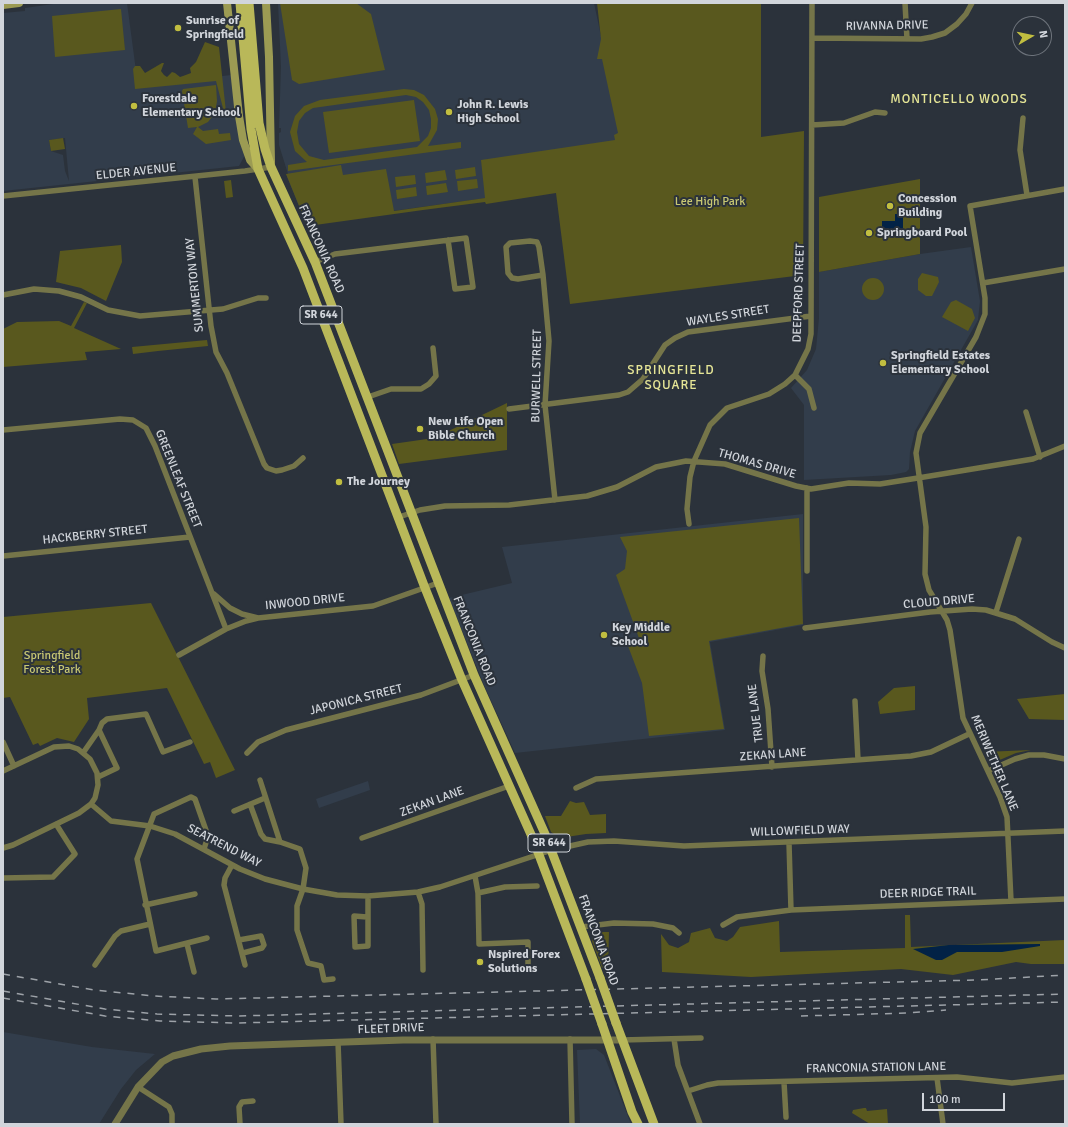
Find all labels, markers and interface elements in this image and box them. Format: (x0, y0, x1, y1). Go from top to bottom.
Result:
place label: Sunrise of Springfield (186, 14, 244, 42)
north arrow (1012, 16, 1052, 56)
street label: RIVANNA DRIVE (845, 18, 929, 34)
marker: Sunrise of Springfield (173, 23, 183, 33)
text: N (1036, 29, 1050, 39)
place label: Forestdale Elementary School (142, 92, 240, 120)
district label: MONTICELLO WOODS (890, 92, 1028, 108)
place label: John R. Lewis High School (457, 98, 528, 126)
marker: Forestdale Elementary School (129, 101, 139, 111)
marker: John R. Lewis High School (444, 107, 454, 117)
street label: ELDER AVENUE (95, 161, 177, 183)
place label: Concession Building (898, 192, 957, 220)
park label: Lee High Park (675, 195, 745, 209)
marker: Concession Building (885, 201, 895, 211)
street label: FRANCONIA ROAD (295, 202, 347, 296)
place label: Springboard Pool (877, 226, 967, 240)
marker: Springboard Pool (864, 228, 874, 238)
street label: SUMMERTON WAY (183, 237, 207, 333)
street label: DEEPFORD STREET (790, 243, 808, 343)
street label: WAYLES STREET (685, 302, 771, 330)
road number: SR 644 (300, 306, 342, 324)
street label: BURWELL STREET (529, 329, 545, 423)
place label: Springfield Estates Elementary School (891, 349, 990, 377)
marker: Springfield Estates Elementary School (878, 358, 888, 368)
district label: SPRINGFIELD SQUARE (627, 363, 715, 394)
place label: New Life Open Bible Church (428, 415, 503, 443)
marker: New Life Open Bible Church (415, 424, 425, 434)
street label: GREENLEAF STREET (152, 428, 204, 530)
street label: THOMAS DRIVE (716, 446, 798, 482)
place label: The Journey (347, 475, 410, 489)
marker: The Journey (334, 477, 344, 487)
street label: HACKBERRY STREET (42, 522, 148, 548)
street label: INWOOD DRIVE (264, 591, 346, 613)
street label: CLOUD DRIVE (903, 592, 975, 612)
street label: FRANCONIA ROAD (449, 594, 499, 688)
place label: Key Middle School (612, 621, 670, 649)
marker: Key Middle School (599, 630, 609, 640)
park label: Springfield Forest Park (23, 649, 81, 677)
street label: JAPONICA STREET (308, 682, 404, 718)
street label: TRUE LANE (745, 683, 767, 743)
street label: MERIWETHER LANE (967, 713, 1021, 813)
street label: ZEKAN LANE (739, 745, 807, 765)
street label: ZEKAN LANE (398, 784, 466, 820)
street label: SEATREND WAY (185, 821, 263, 871)
street label: WILLOWFIELD WAY (750, 822, 850, 840)
road number: SR 644 (528, 834, 570, 852)
street label: DEER RIDGE TRAIL (879, 884, 977, 902)
street label: FRANCONIA ROAD (575, 893, 621, 987)
place label: Nspired Forex Solutions (488, 948, 560, 976)
marker: Nspired Forex Solutions (475, 957, 485, 967)
street label: FLEET DRIVE (357, 1021, 425, 1037)
street label: FRANCONIA STATION LANE (806, 1060, 946, 1076)
scale bar (924, 1085, 1007, 1111)
text: 100 m (929, 1092, 961, 1107)

